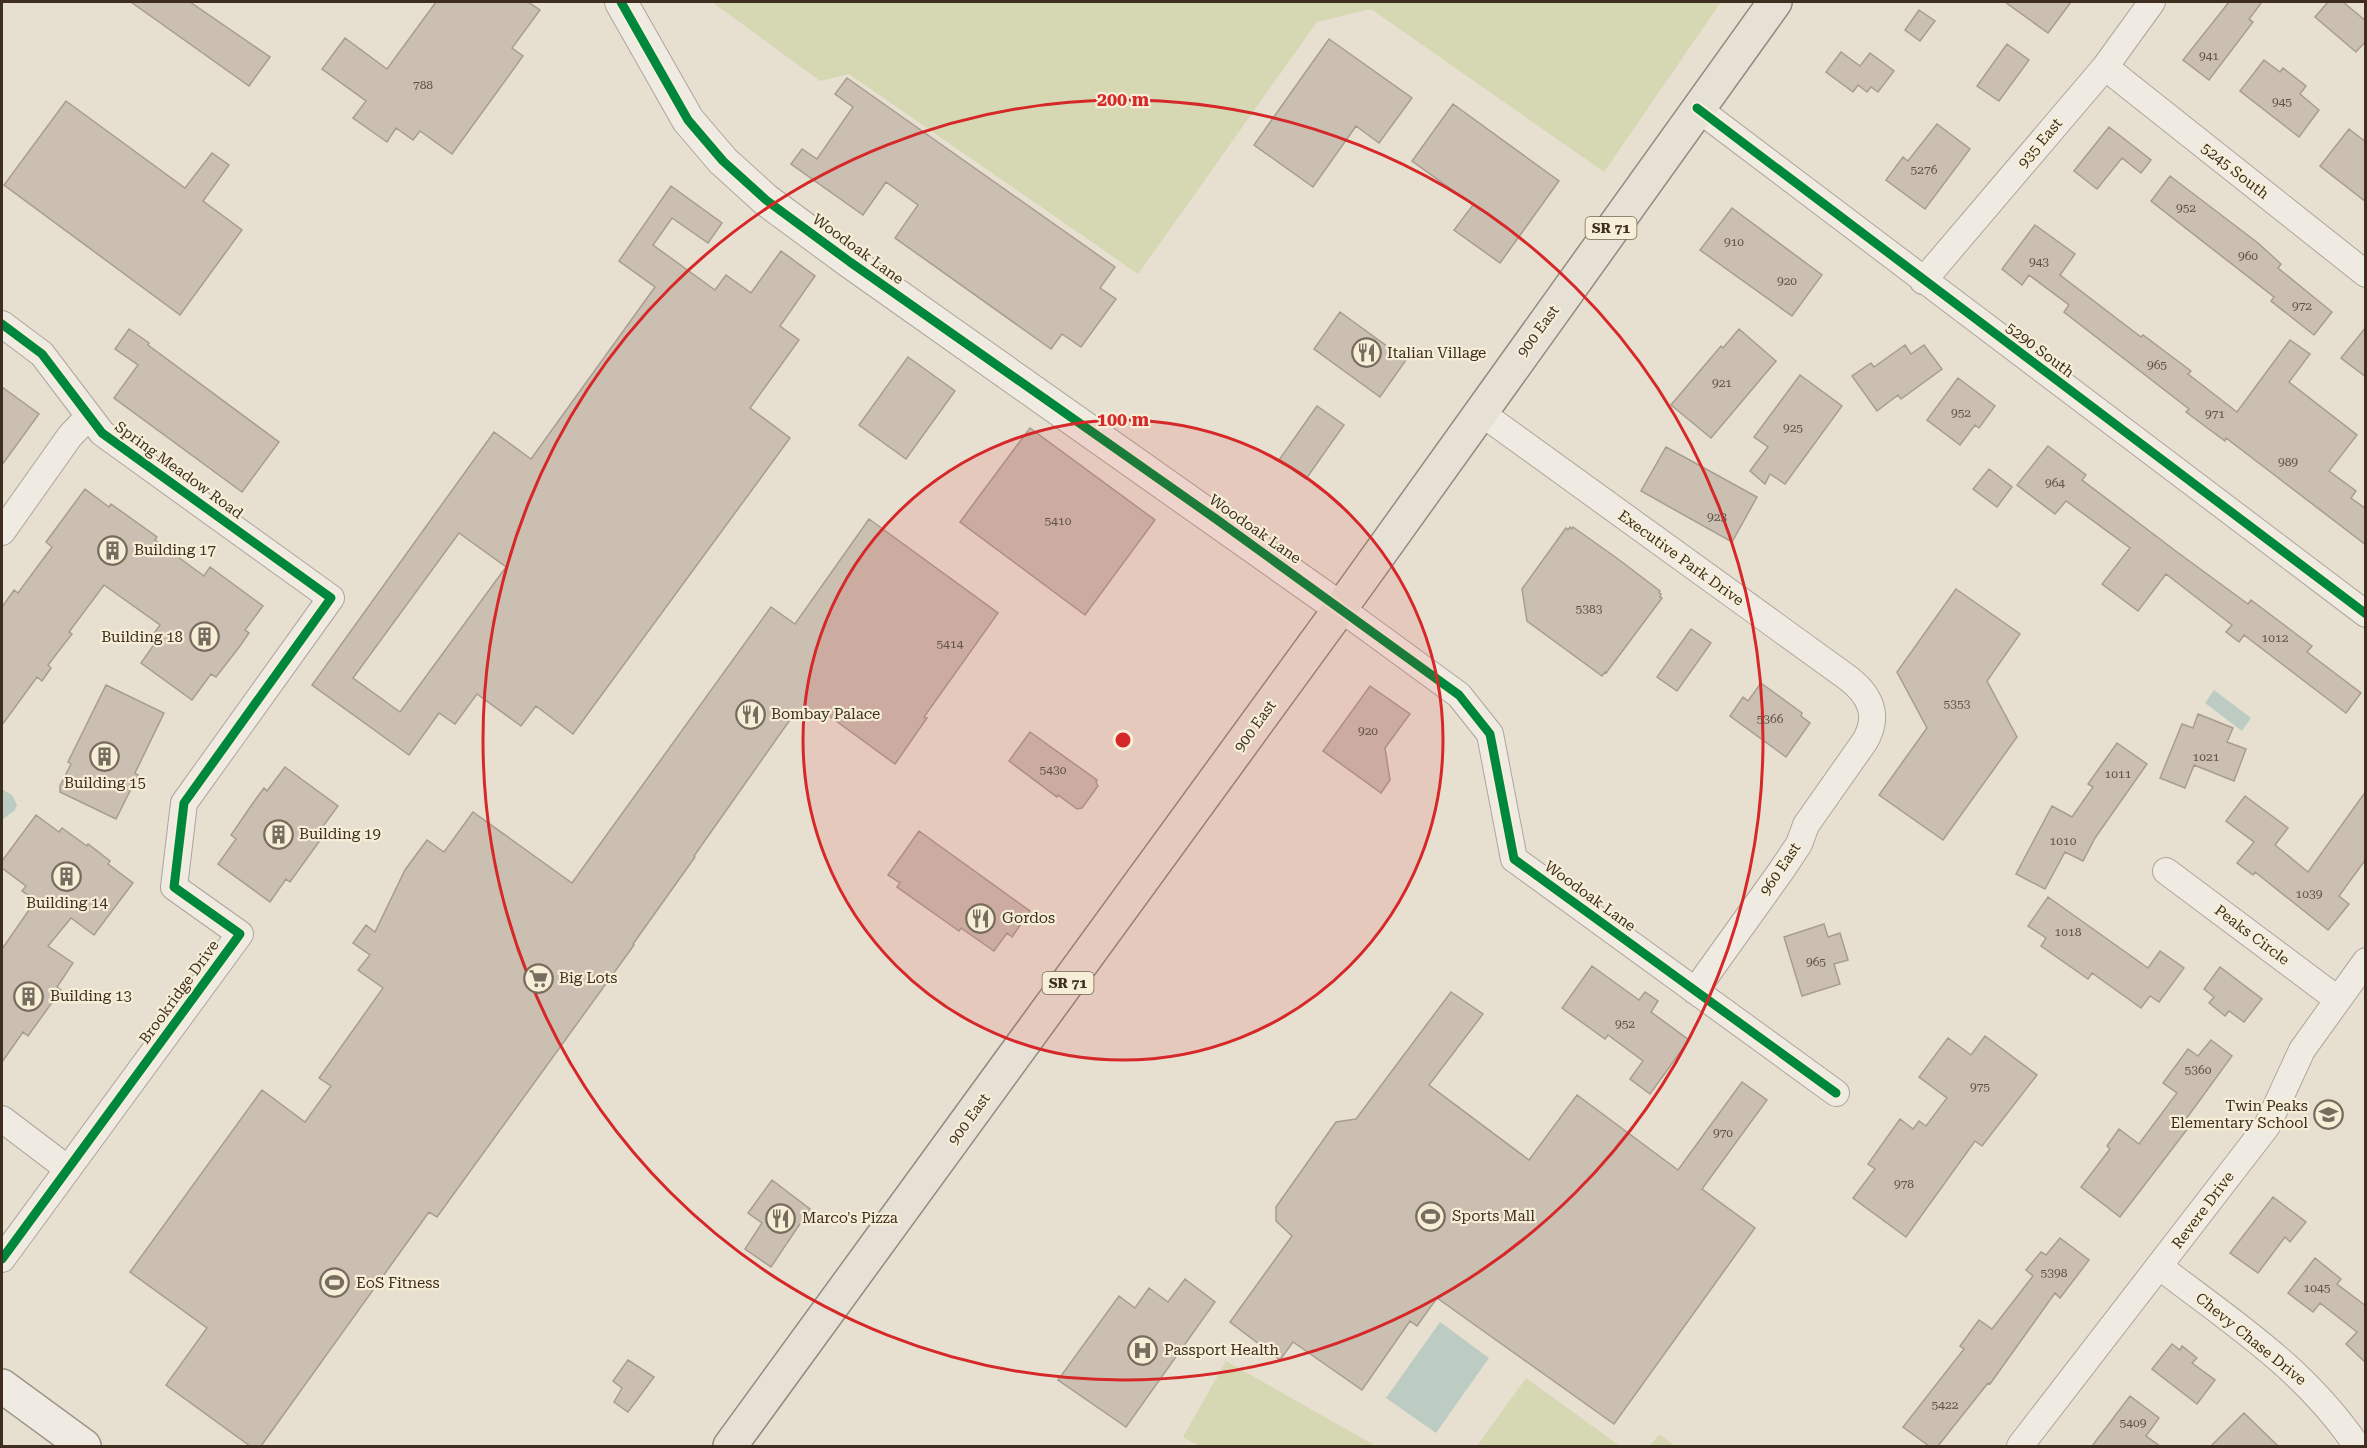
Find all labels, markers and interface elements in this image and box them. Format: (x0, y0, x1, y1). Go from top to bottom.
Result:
house number: 941 (2199, 49, 2219, 63)
house number: 788 (413, 78, 433, 92)
text: 200 m (1097, 89, 1150, 110)
house number: 945 (2272, 95, 2292, 109)
street label: 935 East (2014, 114, 2066, 172)
street label: 5245 South (2198, 139, 2273, 203)
house number: 5276 (1911, 163, 1938, 177)
house number: 952 (2176, 201, 2196, 215)
street label: Woodoak Lane (809, 210, 907, 288)
road number: SR 71 (1586, 217, 1636, 239)
house number: 910 (1724, 235, 1744, 249)
house number: 960 (2238, 249, 2258, 263)
house number: 943 (2029, 255, 2049, 269)
house number: 920 (1777, 274, 1797, 288)
house number: 972 (2292, 299, 2312, 313)
street label: 900 East (1513, 301, 1563, 360)
street label: 5290 South (2002, 318, 2078, 382)
restaurant icon: Italian Village (1350, 337, 1382, 369)
place label: Italian Village (1387, 344, 1486, 362)
house number: 965 (2147, 358, 2167, 372)
house number: 921 (1712, 376, 1732, 390)
house number: 952 (1951, 406, 1971, 420)
house number: 971 (2205, 407, 2225, 421)
text: 100 m (1097, 409, 1150, 430)
street label: Spring Meadow Road (111, 417, 247, 523)
house number: 925 (1783, 421, 1803, 435)
house number: 989 (2278, 455, 2298, 469)
house number: 964 (2045, 476, 2065, 490)
street label: Woodoak Lane (1205, 490, 1305, 568)
street label: Executive Park Drive (1615, 506, 1747, 610)
house number: 923 (1707, 510, 1727, 524)
house number: 5410 (1045, 514, 1072, 528)
building icon: Building 17 (97, 534, 129, 566)
place label: Building 17 (134, 541, 216, 559)
house number: 5383 (1576, 602, 1603, 616)
building icon: Building 18 (188, 621, 220, 653)
place label: Building 18 (101, 628, 183, 646)
house number: 1012 (2262, 631, 2289, 645)
house number: 5414 (937, 637, 964, 651)
street label: 900 East (1230, 696, 1280, 755)
house number: 5353 (1944, 697, 1971, 711)
restaurant icon: Bombay Palace (734, 698, 766, 730)
place label: Bombay Palace (771, 705, 880, 723)
house number: 5366 (1757, 712, 1784, 726)
house number: 920 (1358, 724, 1378, 738)
centre of rings (1113, 730, 1133, 750)
building icon: Building 15 (89, 740, 121, 772)
house number: 1021 (2193, 750, 2220, 764)
house number: 5430 (1040, 763, 1067, 777)
house number: 1011 (2105, 767, 2132, 781)
place label: Building 15 (64, 774, 146, 792)
building icon: Building 19 (262, 818, 294, 850)
place label: Building 19 (299, 825, 381, 843)
house number: 1010 (2050, 834, 2077, 848)
street label: 960 East (1756, 839, 1804, 899)
street label: Woodoak Lane (1541, 857, 1639, 935)
building icon: Building 14 (51, 860, 83, 892)
house number: 1039 (2296, 887, 2323, 901)
place label: Building 14 (26, 894, 109, 912)
street label: Peaks Circle (2211, 901, 2293, 969)
restaurant icon: Gordos (965, 902, 997, 934)
place label: Gordos (1002, 909, 1055, 927)
house number: 1018 (2055, 925, 2082, 939)
street label: Brookridge Drive (135, 937, 223, 1047)
house number: 965 (1806, 955, 1826, 969)
supermarket icon: Big Lots (522, 962, 554, 994)
place label: Big Lots (559, 969, 617, 987)
road number: SR 71 (1042, 972, 1094, 994)
building icon: Building 13 (13, 980, 45, 1012)
place label: Building 13 (50, 987, 132, 1005)
house number: 952 (1615, 1017, 1635, 1031)
house number: 5360 (2185, 1063, 2212, 1077)
house number: 975 (1970, 1080, 1990, 1094)
street label: 900 East (944, 1089, 994, 1148)
place label: Twin Peaks Elementary School (2170, 1097, 2308, 1132)
school or university icon: Twin Peaks Elementary School (2313, 1099, 2345, 1131)
house number: 970 (1713, 1126, 1733, 1140)
street label: Revere Drive (2168, 1168, 2238, 1252)
house number: 978 (1894, 1177, 1914, 1191)
sports icon: Sports Mall (1415, 1200, 1447, 1232)
restaurant icon: Marco's Pizza (765, 1202, 797, 1234)
place label: Sports Mall (1452, 1207, 1535, 1225)
place label: Marco's Pizza (802, 1209, 898, 1227)
house number: 5398 (2041, 1266, 2068, 1280)
sports icon: EoS Fitness (319, 1267, 351, 1299)
place label: EoS Fitness (356, 1274, 440, 1292)
house number: 1045 (2304, 1281, 2331, 1295)
street label: Chevy Chase Drive (2192, 1289, 2310, 1389)
hospital icon: Passport Health (1127, 1334, 1159, 1366)
place label: Passport Health (1164, 1341, 1279, 1359)
house number: 5422 (1932, 1398, 1959, 1412)
house number: 5409 (2120, 1416, 2147, 1430)

